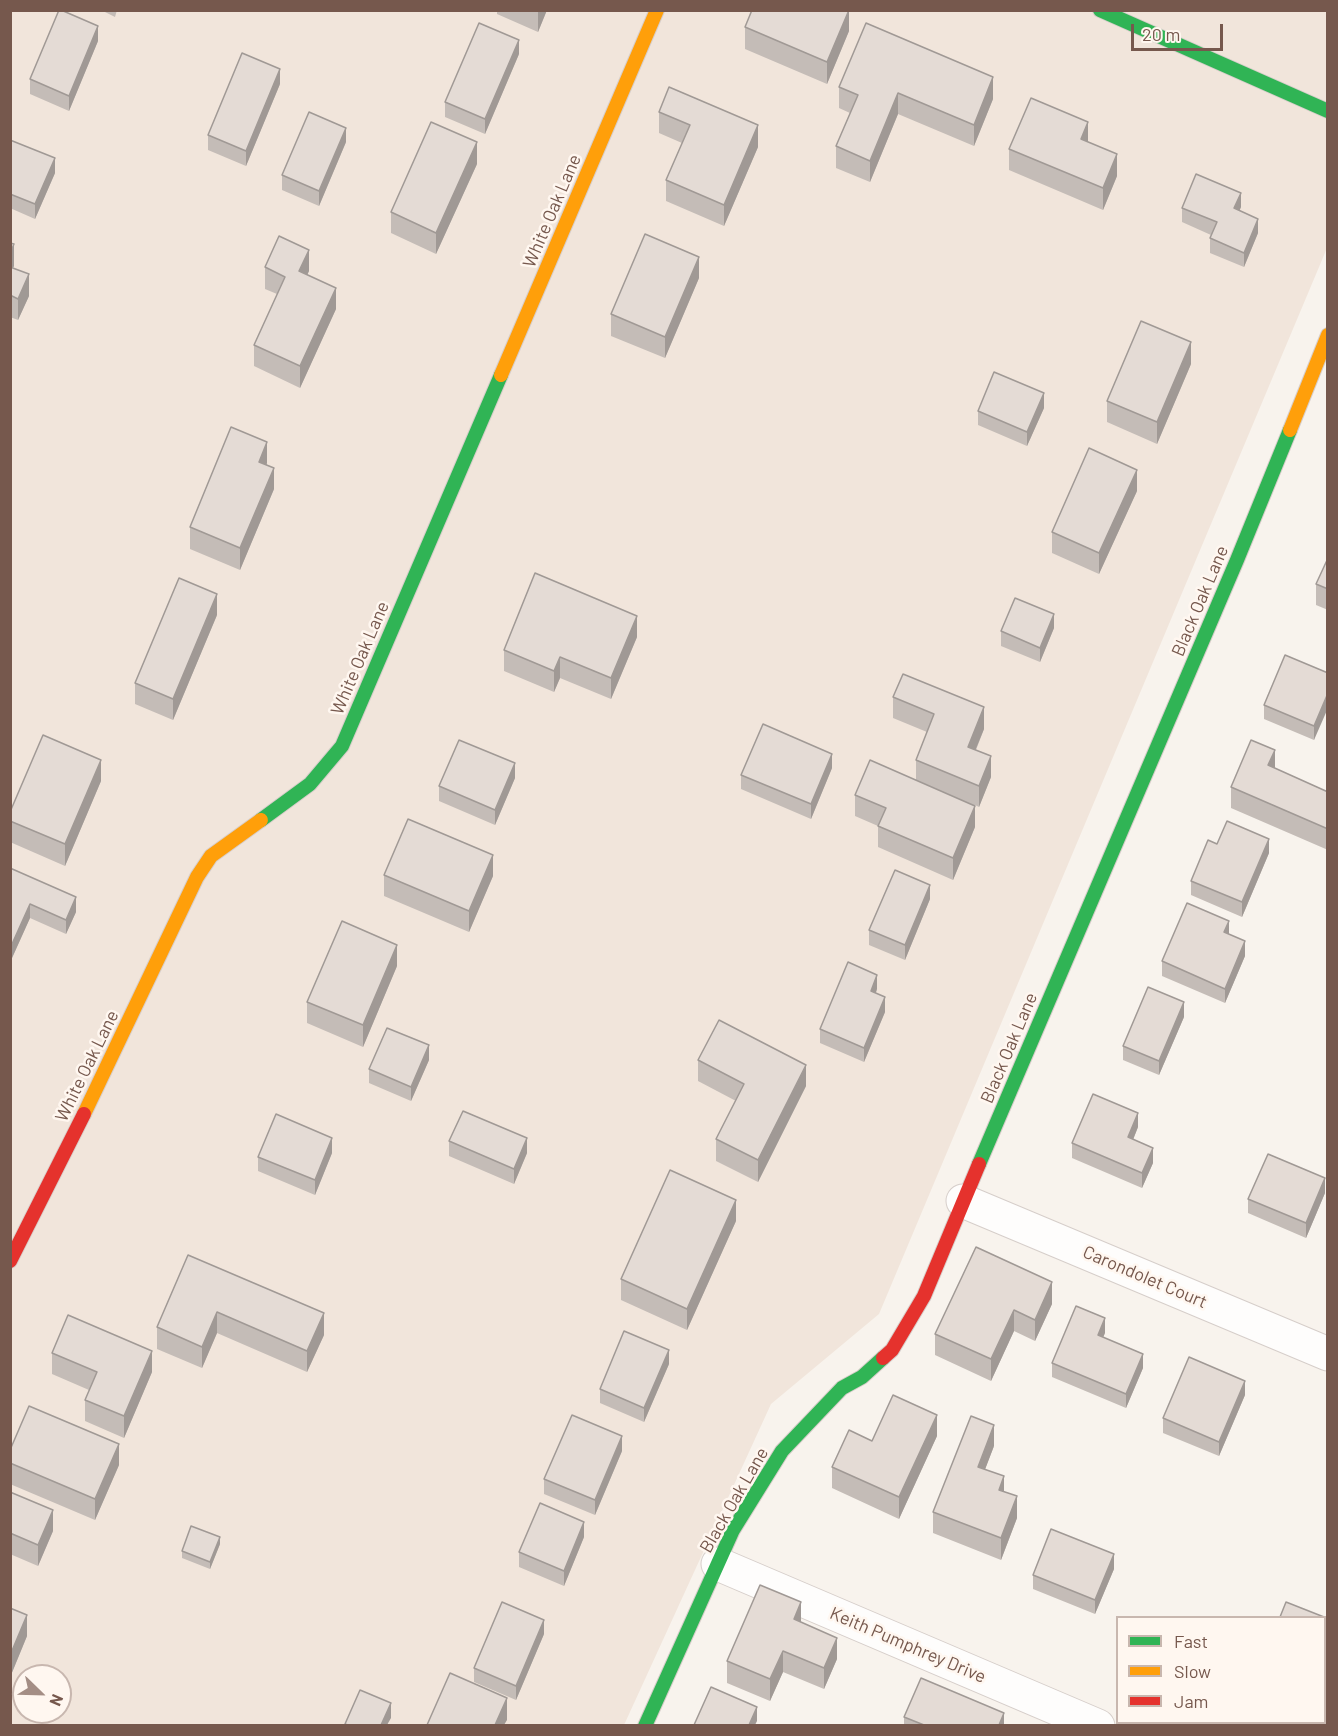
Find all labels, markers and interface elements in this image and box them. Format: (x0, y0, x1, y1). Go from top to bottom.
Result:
scale bar (1134, 12, 1226, 50)
text: 20 m (1142, 23, 1180, 45)
street label: White Oak Lane (518, 151, 586, 271)
street label: Black Oak Lane (1167, 542, 1233, 660)
street label: White Oak Lane (326, 598, 394, 718)
street label: Black Oak Lane (976, 989, 1042, 1107)
street label: White Oak Lane (51, 1007, 123, 1125)
street label: Carondolet Court (1080, 1241, 1210, 1313)
street label: Black Oak Lane (695, 1443, 773, 1557)
street label: Keith Pumphrey Drive (827, 1602, 989, 1688)
legend (1116, 1616, 1326, 1724)
text: Fast (1174, 1630, 1208, 1652)
text: Slow (1174, 1660, 1211, 1682)
north arrow (12, 1664, 72, 1724)
text: Jam (1174, 1690, 1208, 1712)
text: N (46, 1692, 68, 1709)

